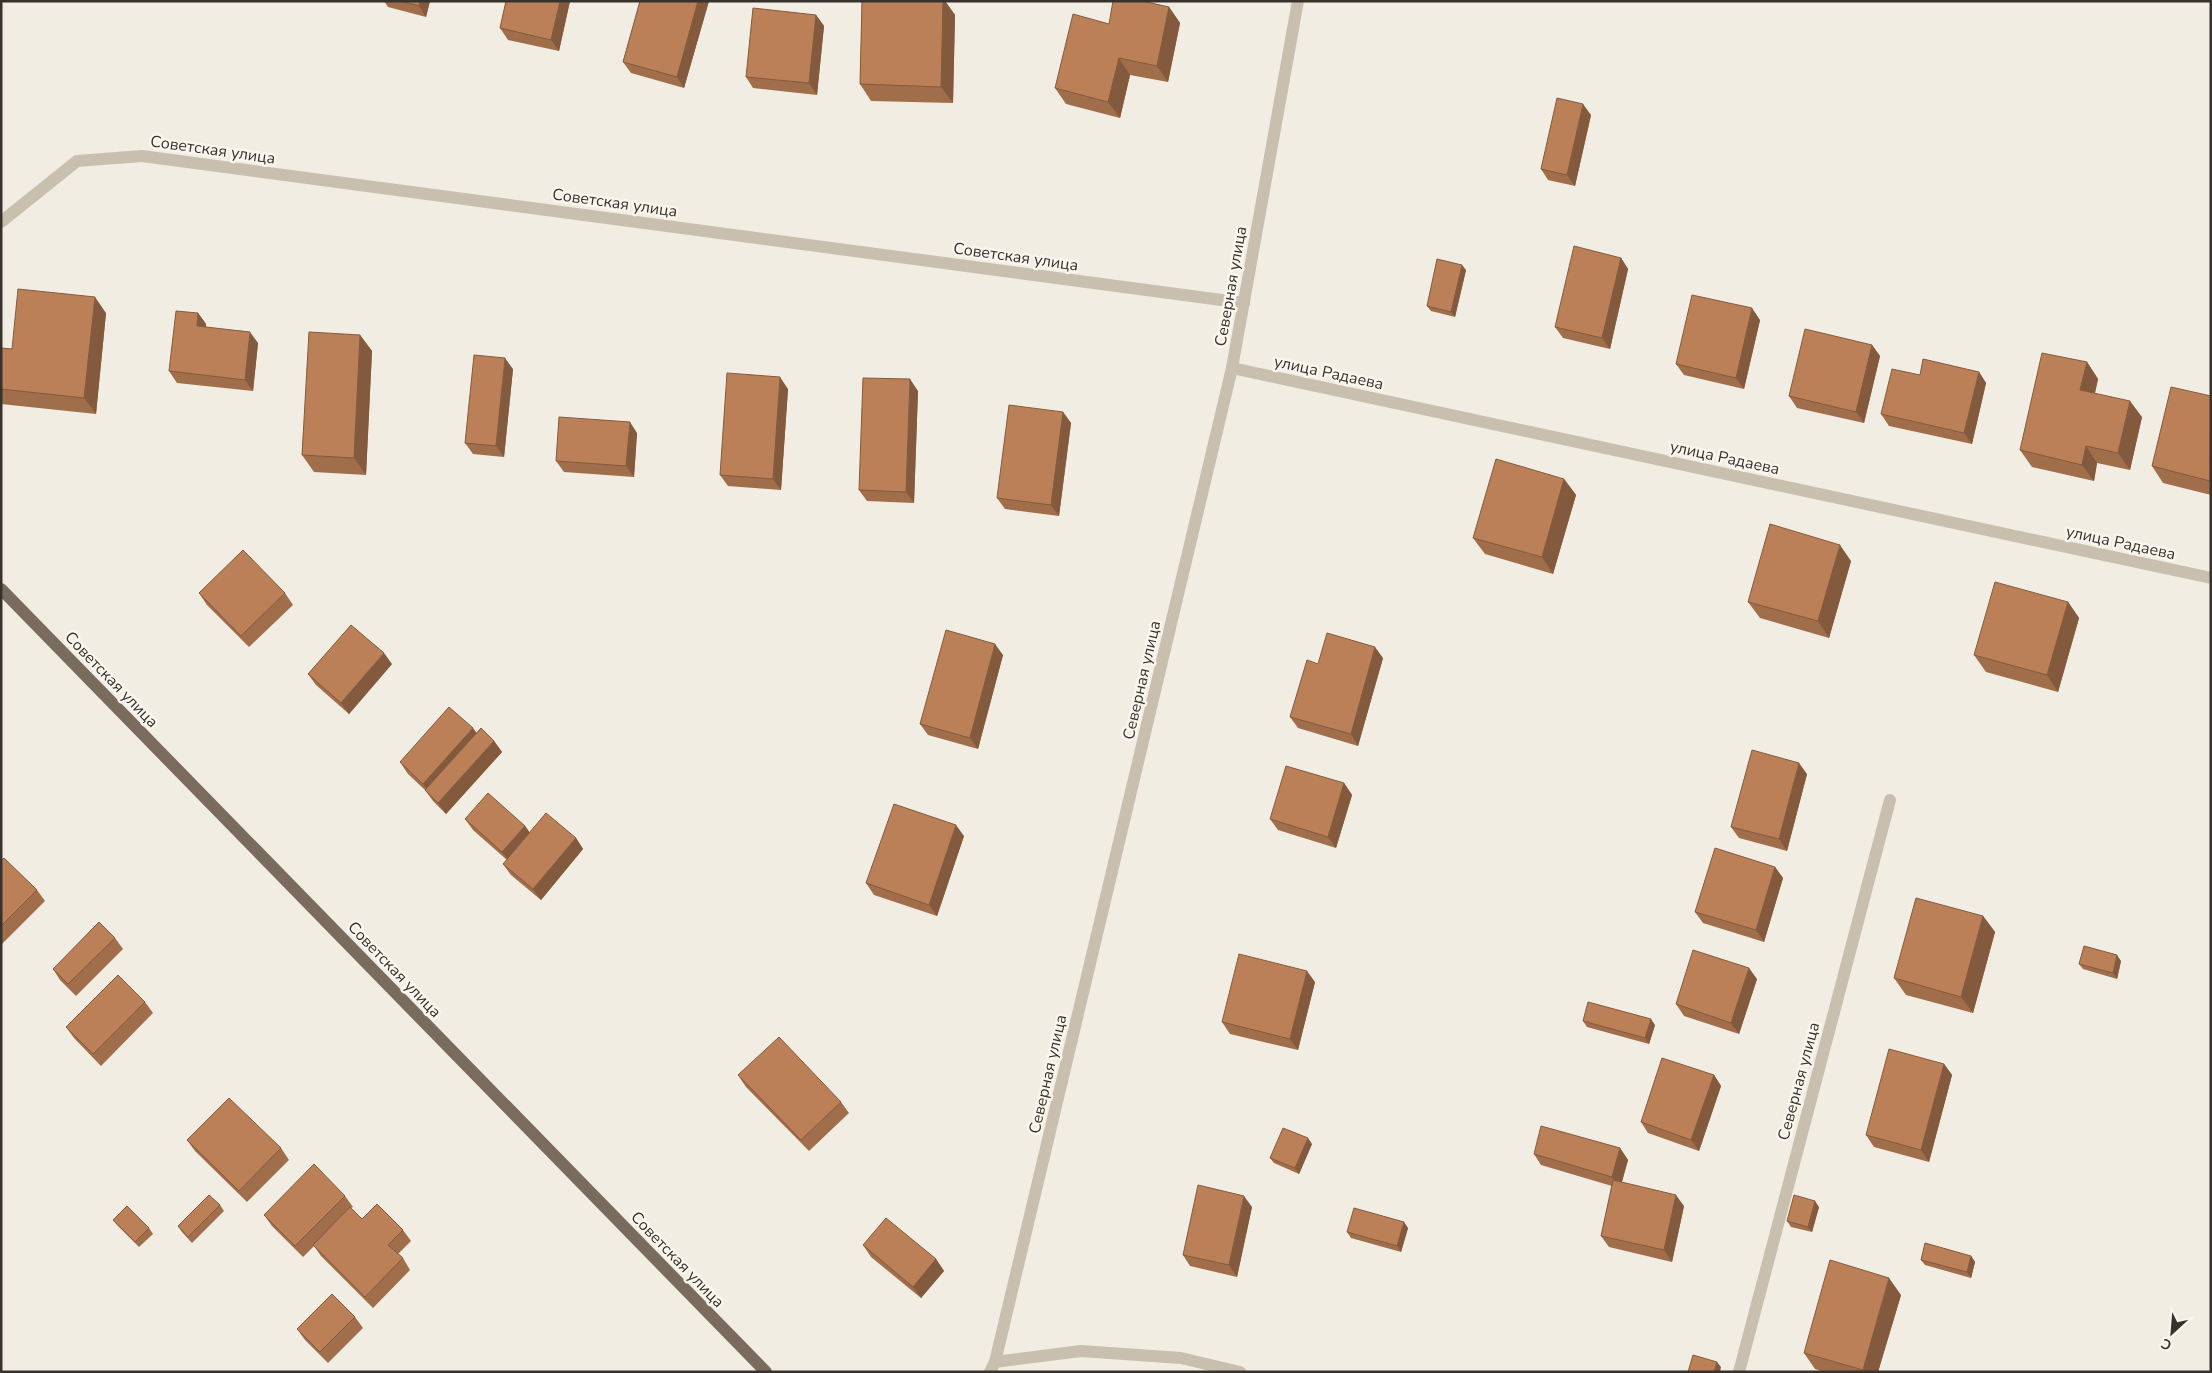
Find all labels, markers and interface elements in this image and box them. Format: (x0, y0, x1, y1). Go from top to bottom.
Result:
street label: Советская улица (149, 130, 277, 170)
street label: Советская улица (551, 183, 679, 223)
street label: Северная улица (1210, 224, 1252, 348)
street label: Советская улица (952, 237, 1080, 277)
street label: улица Радаева (1272, 351, 1386, 395)
street label: улица Радаева (1668, 436, 1782, 480)
street label: улица Радаева (2064, 521, 2178, 565)
street label: Северная улица (1118, 619, 1166, 742)
street label: Советская улица (60, 627, 163, 733)
street label: Советская улица (343, 917, 446, 1023)
street label: Северная улица (1024, 1013, 1072, 1136)
street label: Северная улица (1773, 1020, 1825, 1143)
street label: Советская улица (626, 1207, 729, 1313)
north arrow (2147, 1308, 2197, 1358)
text: С (2158, 1333, 2175, 1355)

